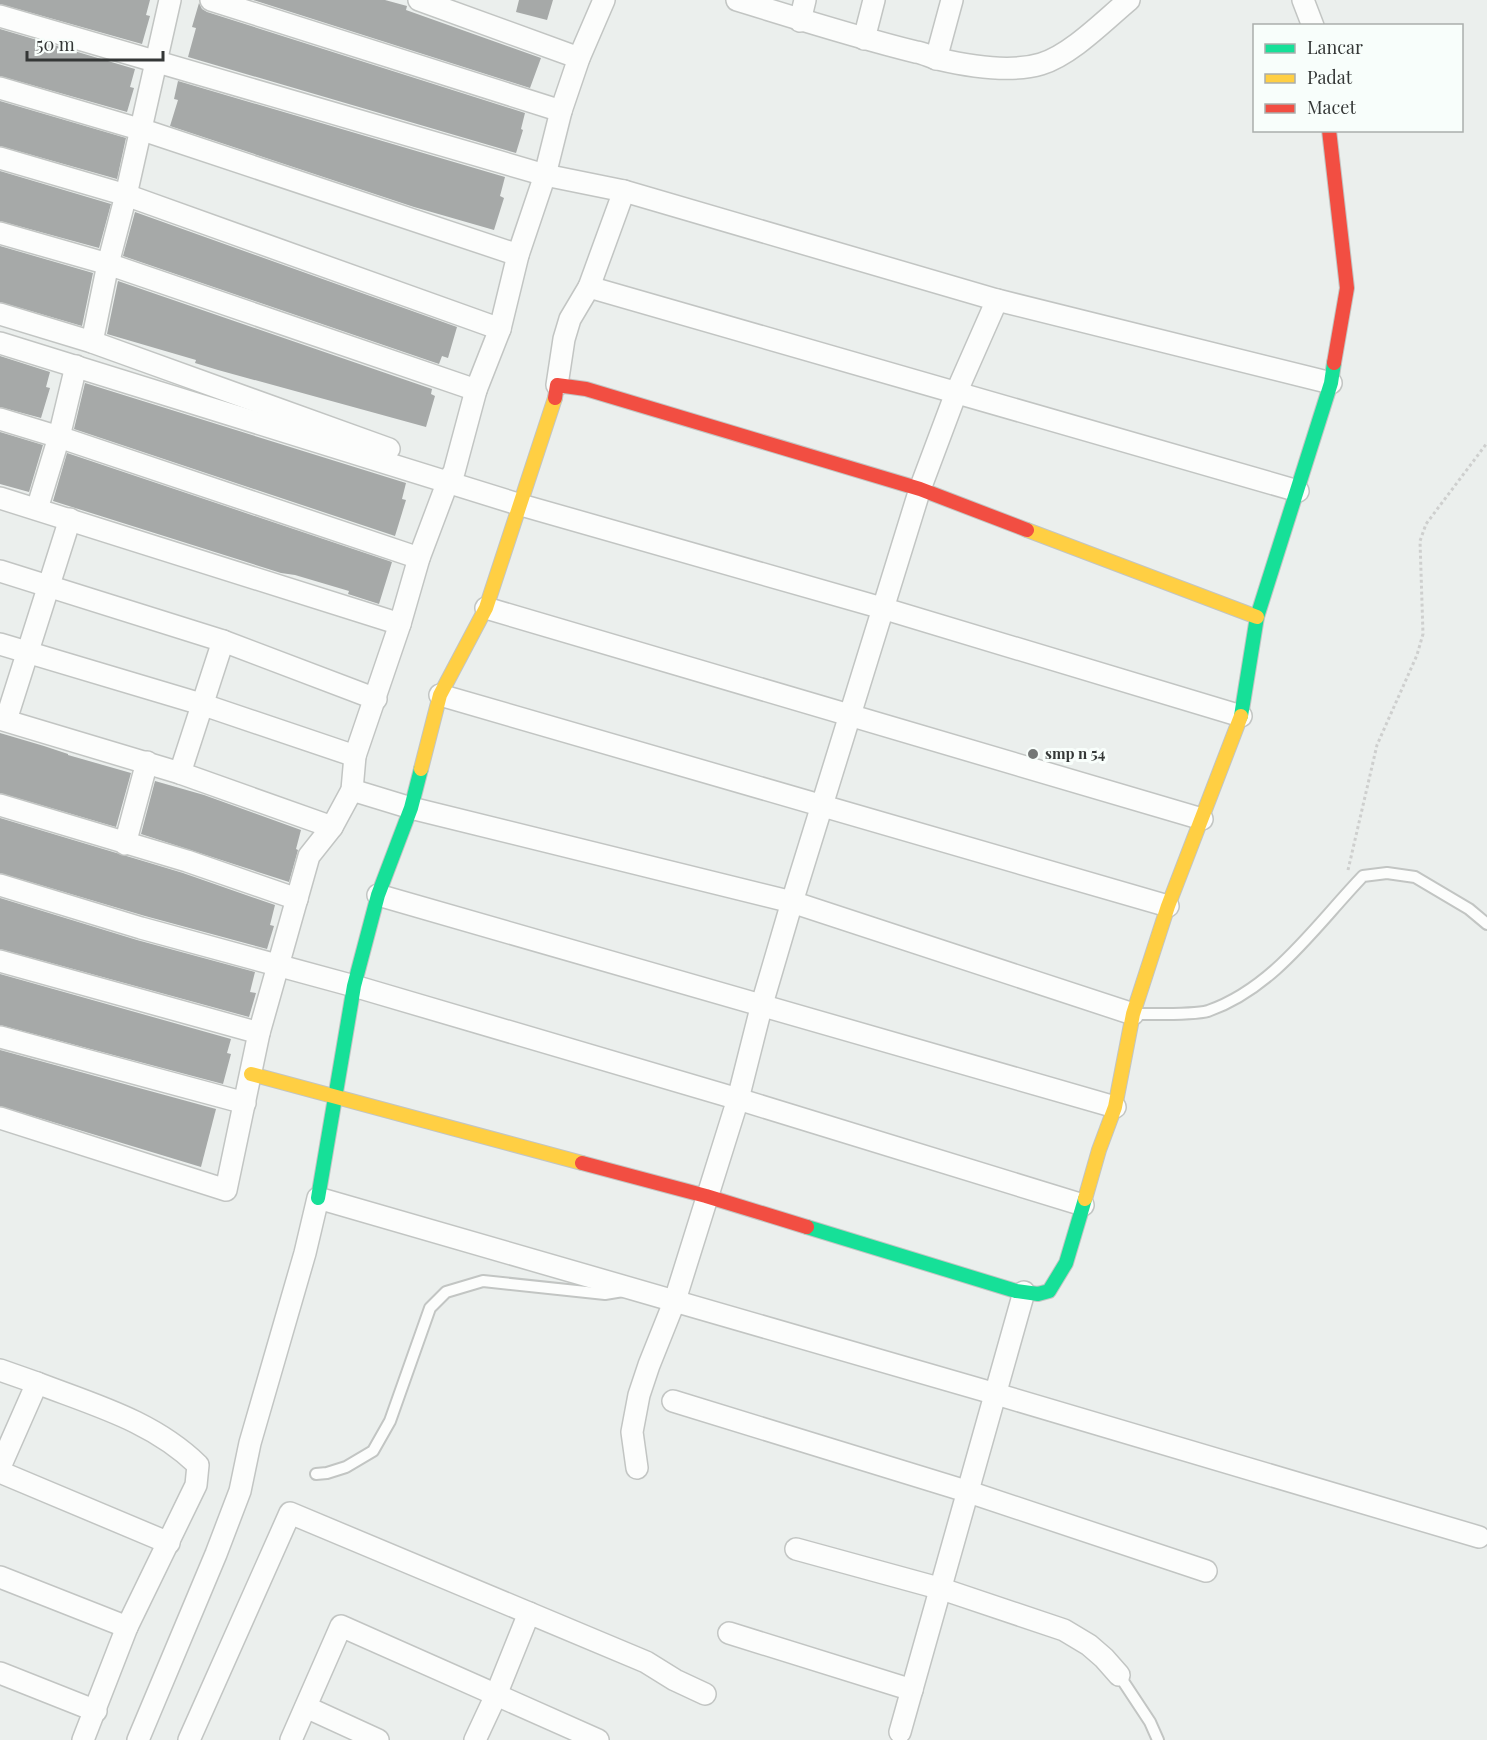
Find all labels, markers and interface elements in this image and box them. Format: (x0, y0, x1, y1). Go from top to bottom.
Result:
scale bar (27, 24, 164, 62)
legend (1253, 24, 1463, 132)
text: 50 m (36, 32, 75, 56)
text: Lancar (1307, 35, 1363, 59)
text: Padat (1307, 65, 1353, 89)
text: Macet (1307, 95, 1356, 119)
place label: smp n 54 (1045, 743, 1106, 763)
marker: smp n 54 (1026, 747, 1040, 761)

